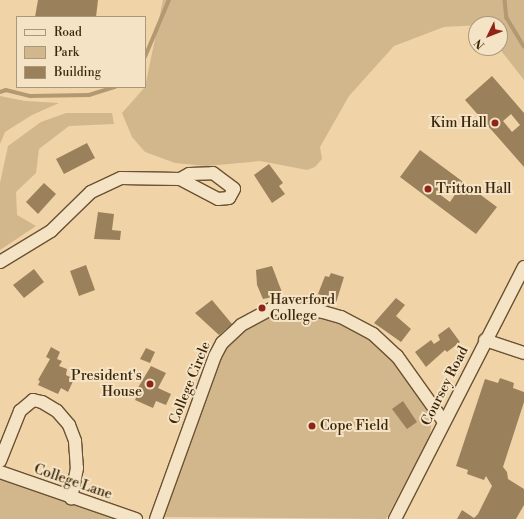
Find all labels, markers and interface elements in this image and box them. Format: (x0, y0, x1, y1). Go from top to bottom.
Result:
legend (16, 16, 146, 88)
north arrow (468, 16, 508, 56)
text: Road (54, 25, 82, 40)
text: N (472, 36, 488, 51)
text: Park (54, 45, 79, 60)
text: Building (54, 65, 101, 80)
place label: Kim Hall (430, 115, 487, 131)
marker: Kim Hall (490, 118, 500, 128)
place label: Tritton Hall (436, 181, 511, 197)
marker: Tritton Hall (423, 184, 433, 194)
place label: Haverford College (270, 292, 335, 324)
marker: Haverford College (257, 303, 267, 313)
street label: College Circle (166, 339, 214, 427)
street label: Coursey Road (418, 344, 472, 428)
place label: President's House (71, 368, 142, 400)
marker: President's House (145, 379, 155, 389)
place label: Cope Field (320, 418, 388, 434)
marker: Cope Field (307, 421, 317, 431)
street label: College Lane (32, 461, 114, 503)

